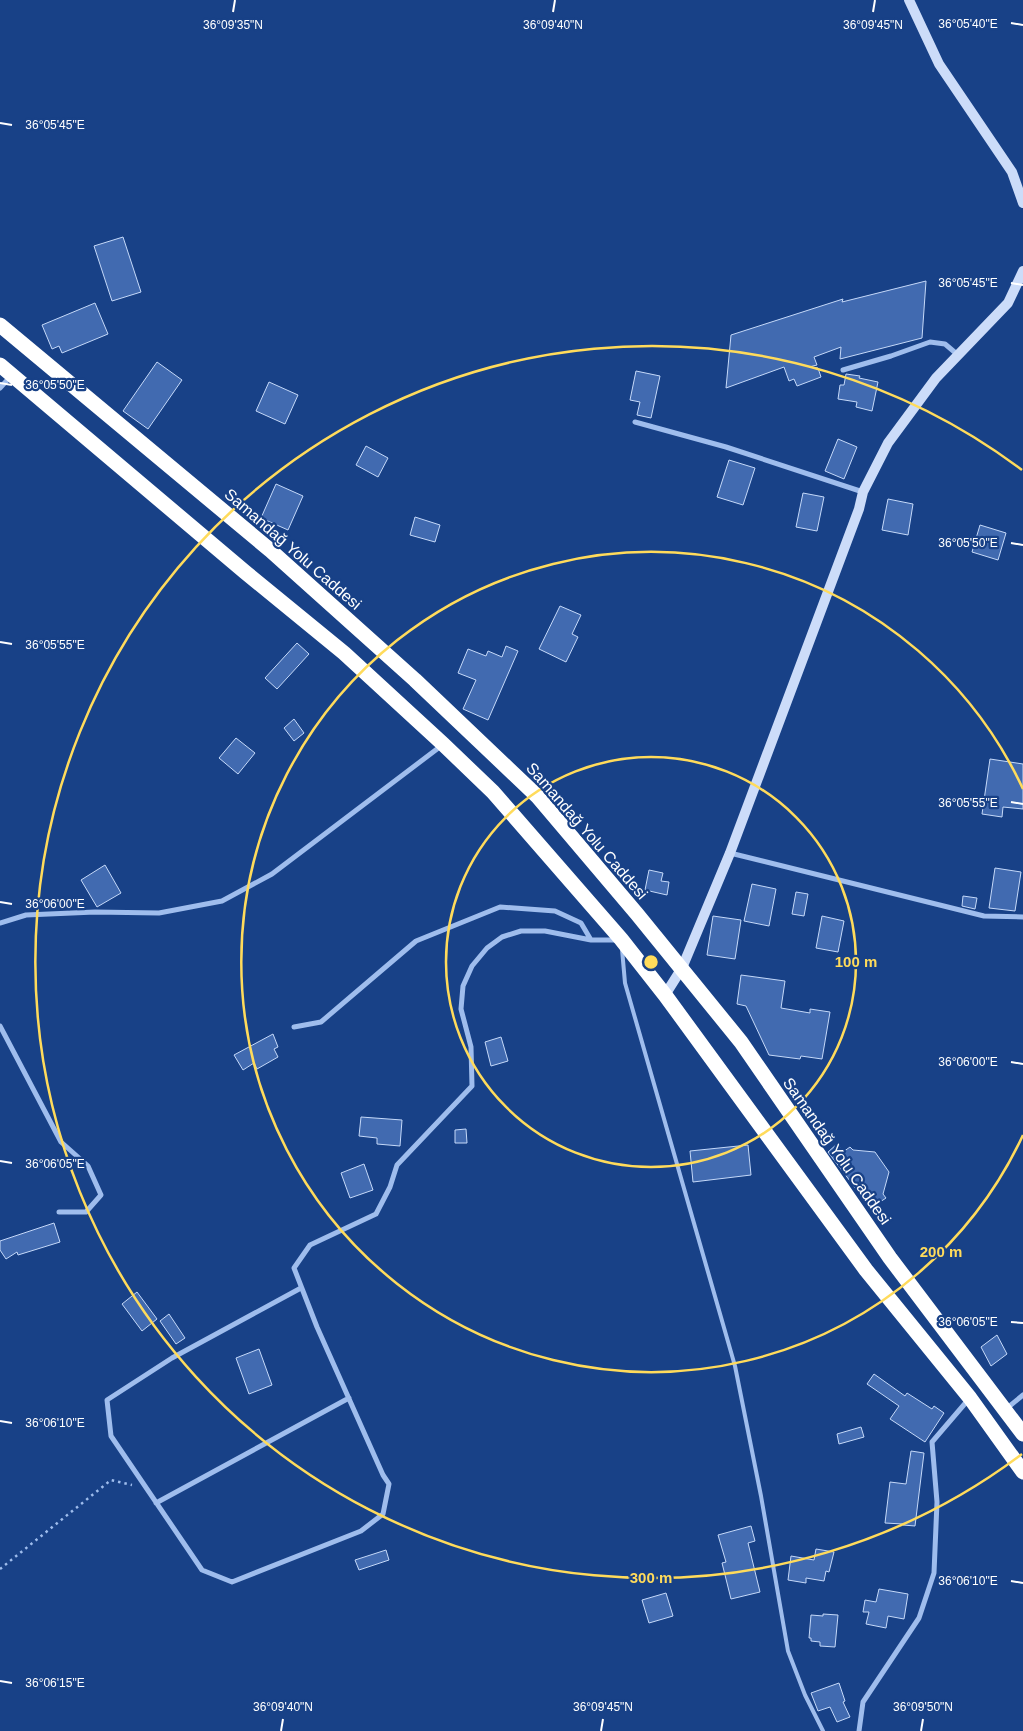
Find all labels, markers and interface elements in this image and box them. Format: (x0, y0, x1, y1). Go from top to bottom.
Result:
text: 36°05'40"E (938, 17, 998, 31)
text: 36°09'35"N (203, 18, 263, 32)
text: 36°09'40"N (523, 18, 583, 32)
text: 36°09'45"N (843, 18, 903, 32)
text: 36°05'45"E (25, 118, 85, 132)
text: 36°05'45"E (938, 276, 998, 290)
text: 36°05'50"E (25, 378, 85, 392)
street label: Samandağ Yolu Caddesi (221, 485, 365, 613)
text: 36°05'50"E (938, 536, 998, 550)
text: 36°05'55"E (25, 638, 85, 652)
street label: Samandağ Yolu Caddesi (523, 759, 651, 903)
text: 36°05'55"E (938, 796, 998, 810)
text: 36°06'00"E (25, 897, 85, 911)
centre of rings (642, 953, 660, 971)
text: 100 m (835, 953, 877, 970)
text: 36°06'00"E (938, 1055, 998, 1069)
street label: Samandağ Yolu Caddesi (780, 1074, 894, 1228)
text: 36°06'05"E (25, 1157, 85, 1171)
text: 200 m (920, 1243, 962, 1260)
text: 36°06'05"E (938, 1315, 998, 1329)
text: 36°06'10"E (25, 1416, 85, 1430)
text: 300 m (630, 1569, 672, 1586)
text: 36°06'10"E (938, 1574, 998, 1588)
text: 36°06'15"E (25, 1676, 85, 1690)
text: 36°09'40"N (253, 1700, 313, 1714)
text: 36°09'45"N (573, 1700, 633, 1714)
text: 36°09'50"N (893, 1700, 953, 1714)

